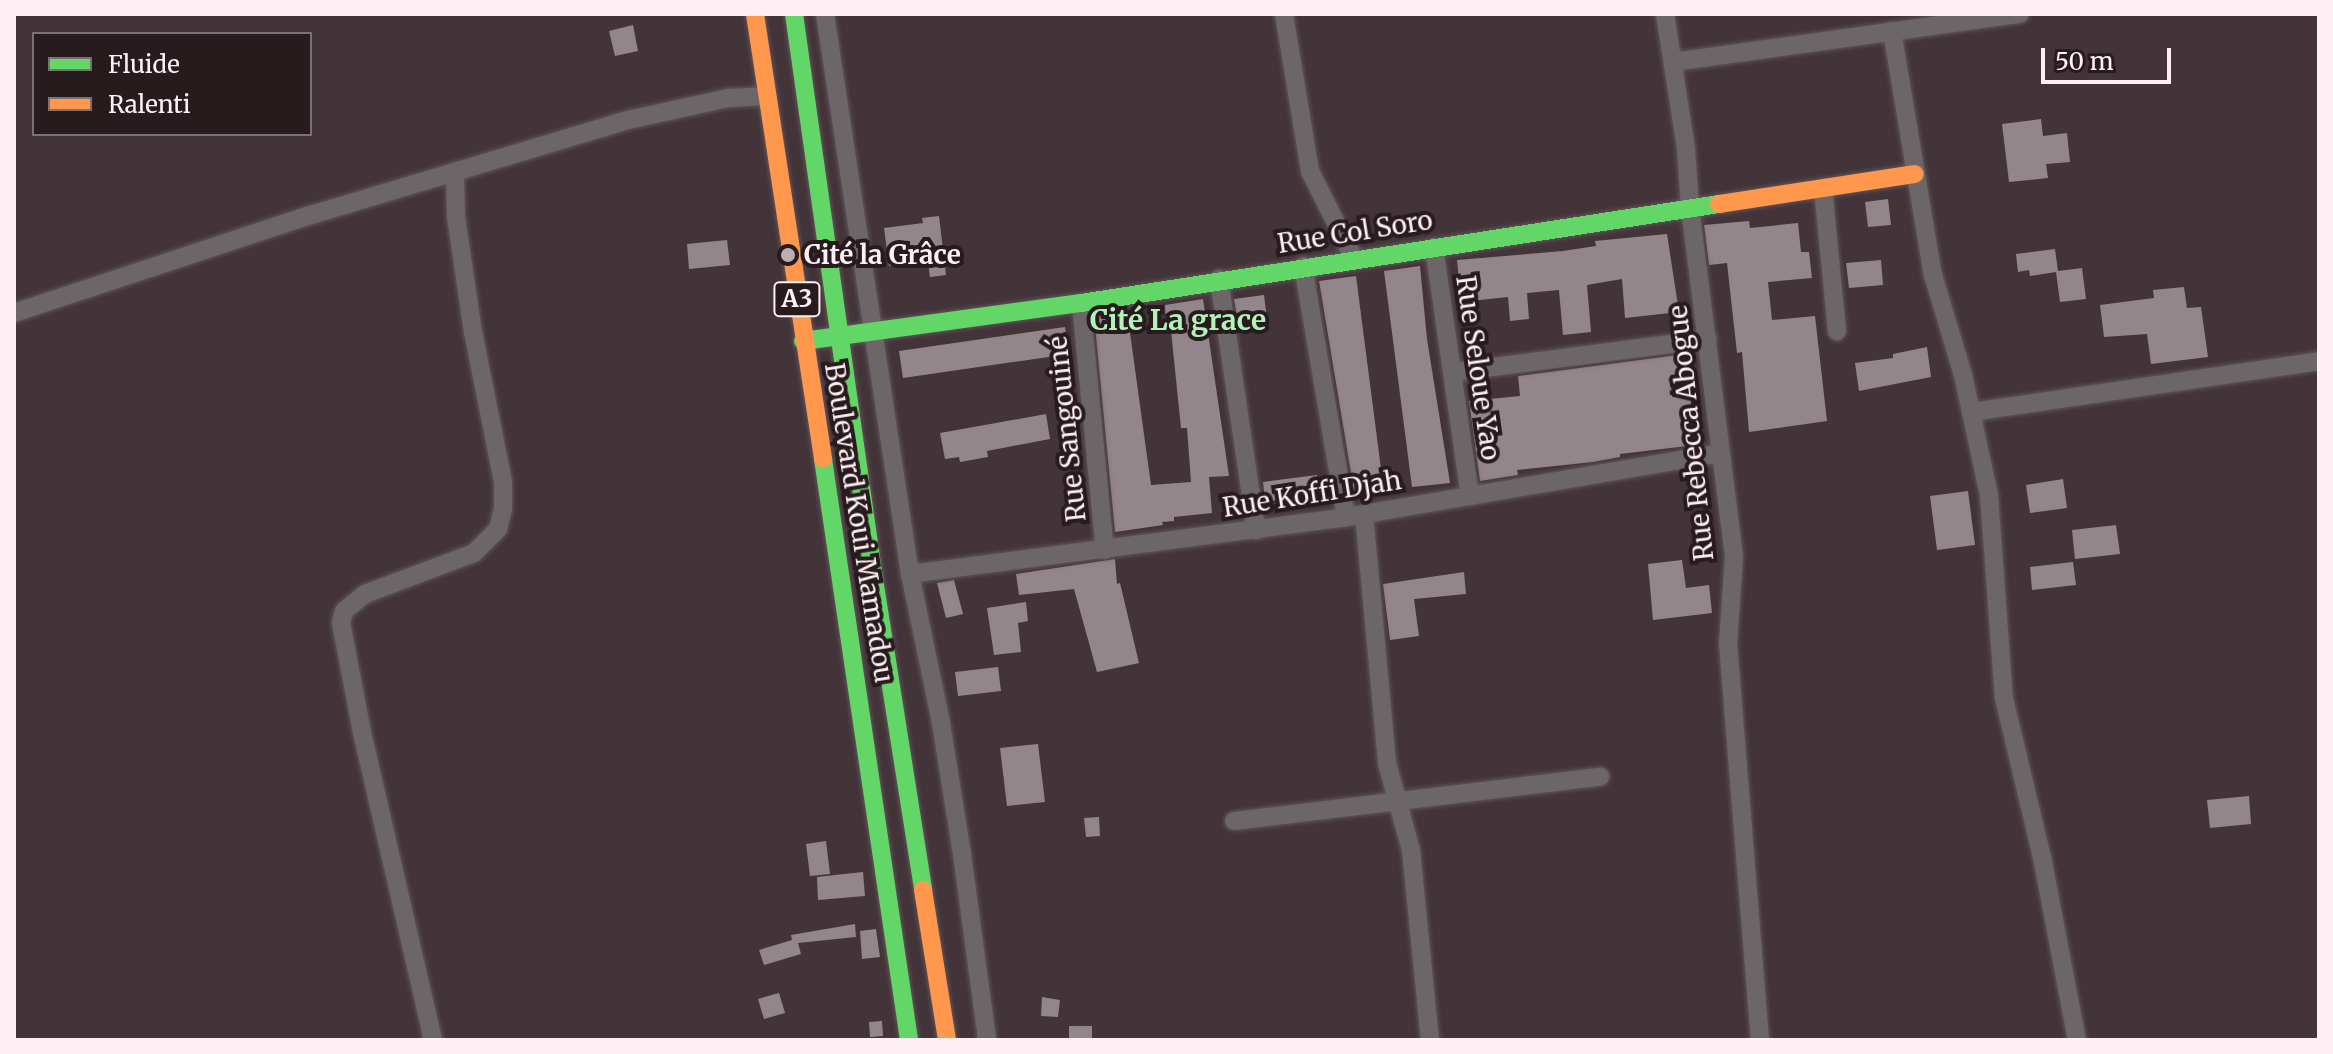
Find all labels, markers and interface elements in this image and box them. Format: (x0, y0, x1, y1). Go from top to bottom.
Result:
legend (32, 32, 312, 136)
scale bar (2045, 32, 2175, 82)
text: 50 m (2055, 46, 2114, 77)
text: Fluide (108, 49, 180, 80)
text: Ralenti (108, 89, 191, 120)
street label: Rue Col Soro (1275, 204, 1435, 260)
place label: Cité la Grâce (804, 239, 961, 271)
marker: Cité la Grâce (779, 246, 797, 264)
street label: Rue Seloue Yao (1450, 274, 1506, 462)
road number: A3 (773, 279, 821, 319)
district label: Cité La grace (1090, 303, 1266, 337)
street label: Rue Rebecca Abogue (1662, 304, 1720, 562)
street label: Rue Sangouiné (1042, 335, 1092, 523)
street label: Boulevard Koui Mamadou (818, 361, 900, 685)
street label: Rue Koffi Djah (1220, 464, 1404, 524)

